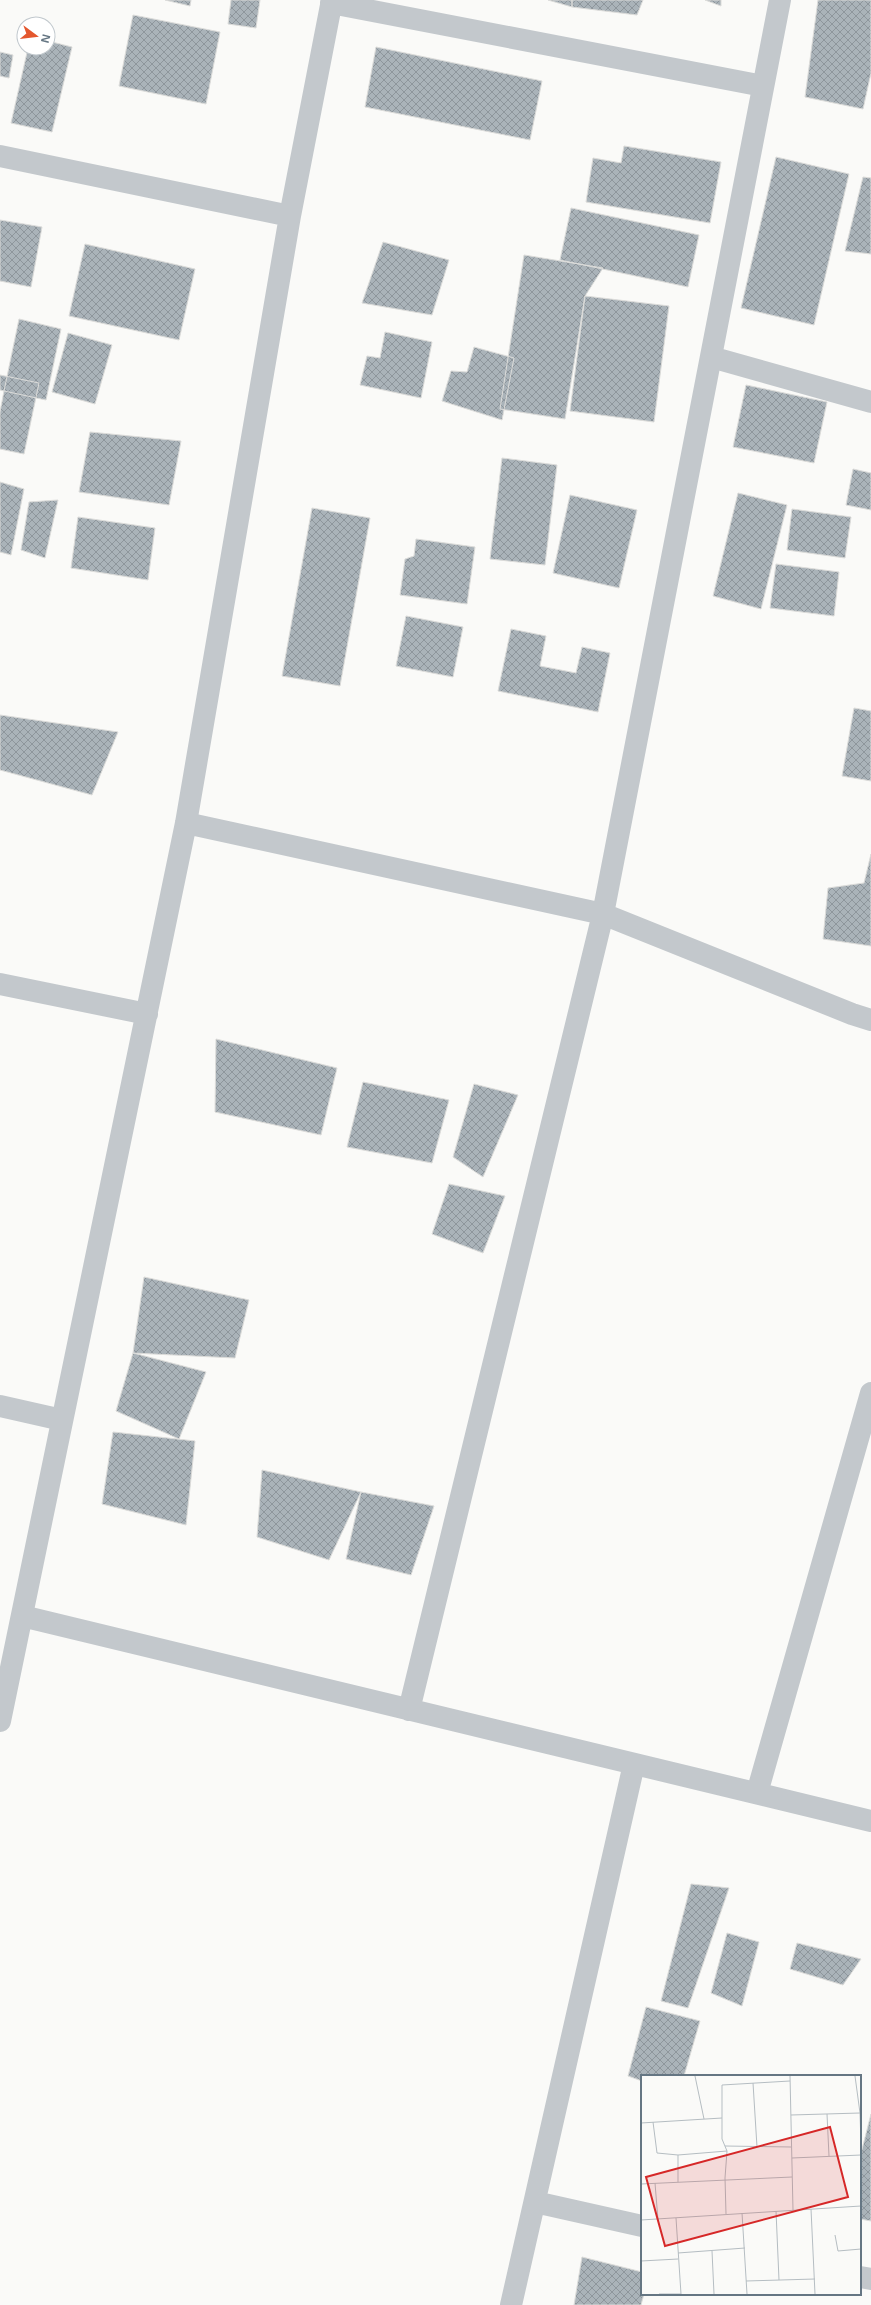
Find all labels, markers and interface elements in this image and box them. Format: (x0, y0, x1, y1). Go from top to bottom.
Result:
north arrow (16, 16, 56, 56)
text: N (38, 32, 55, 45)
inset map (641, 2075, 861, 2295)

